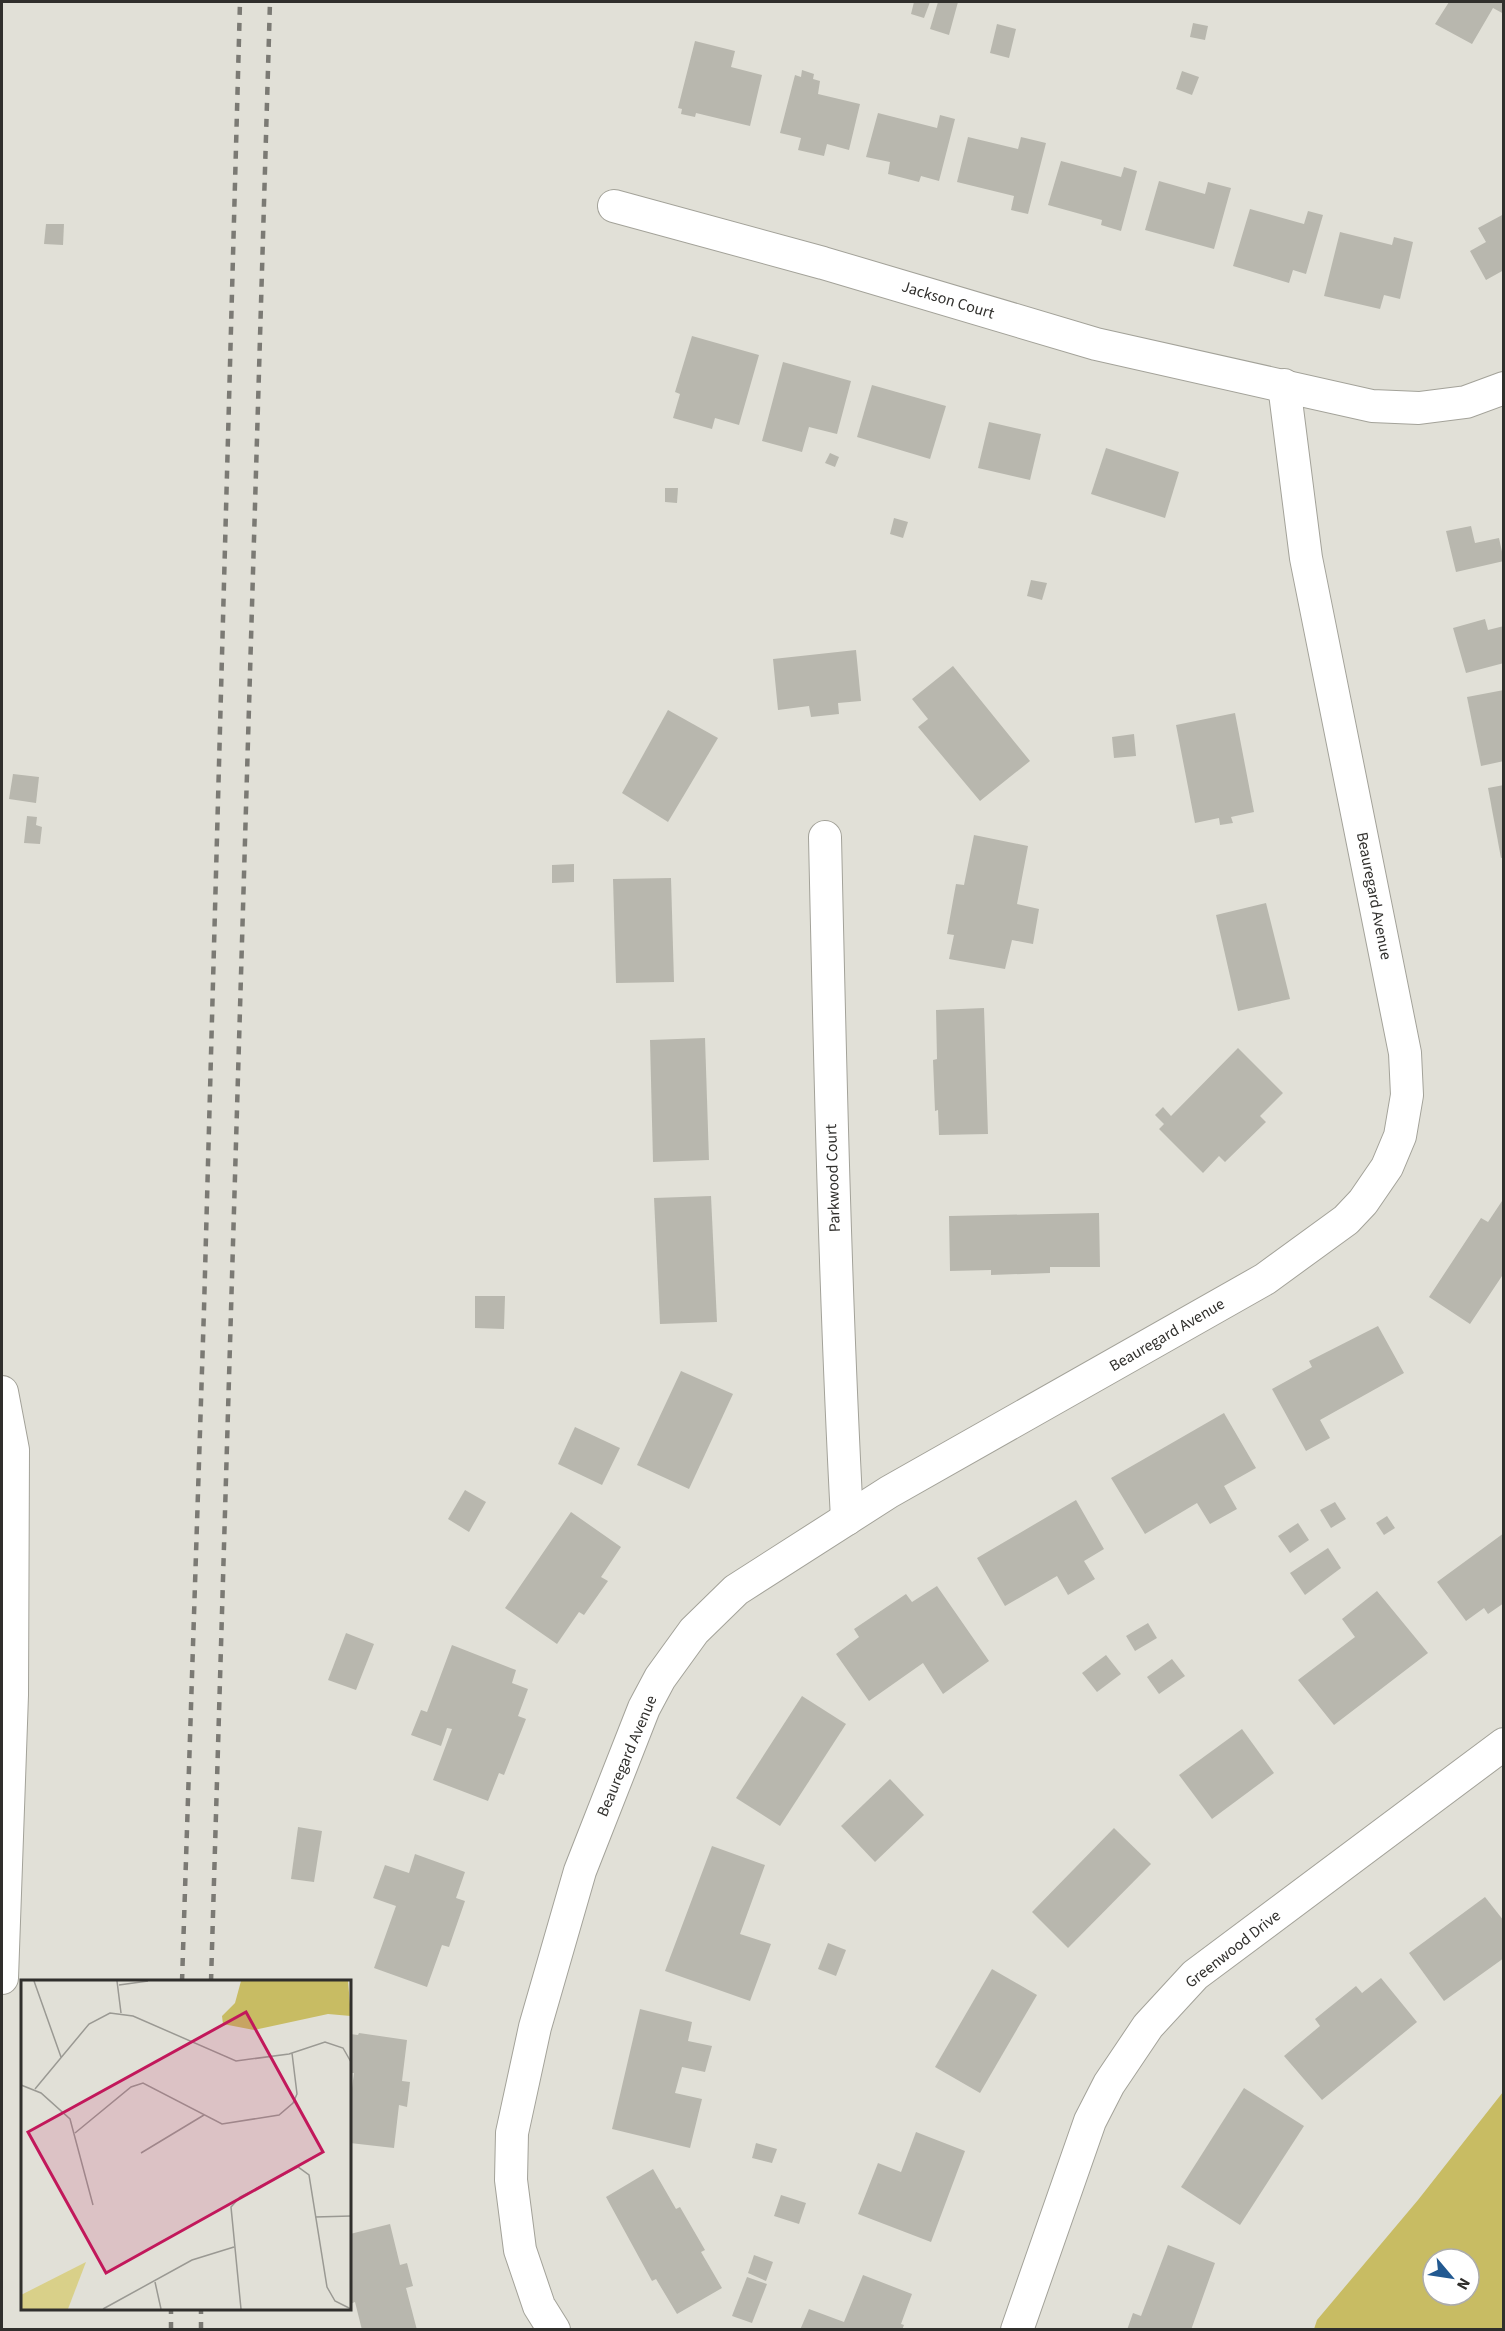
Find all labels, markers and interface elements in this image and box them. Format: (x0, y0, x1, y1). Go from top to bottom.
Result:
street label: Jackson Court (899, 275, 998, 325)
street label: Beauregard Avenue (1351, 830, 1397, 962)
street label: Parkwood Court (820, 1123, 846, 1232)
street label: Beauregard Avenue (1105, 1293, 1229, 1377)
street label: Beauregard Avenue (592, 1692, 662, 1820)
street label: Greenwood Drive (1181, 1905, 1285, 1993)
inset map (21, 1980, 351, 2310)
north arrow (1421, 2247, 1481, 2307)
text: N (1451, 2274, 1475, 2294)

